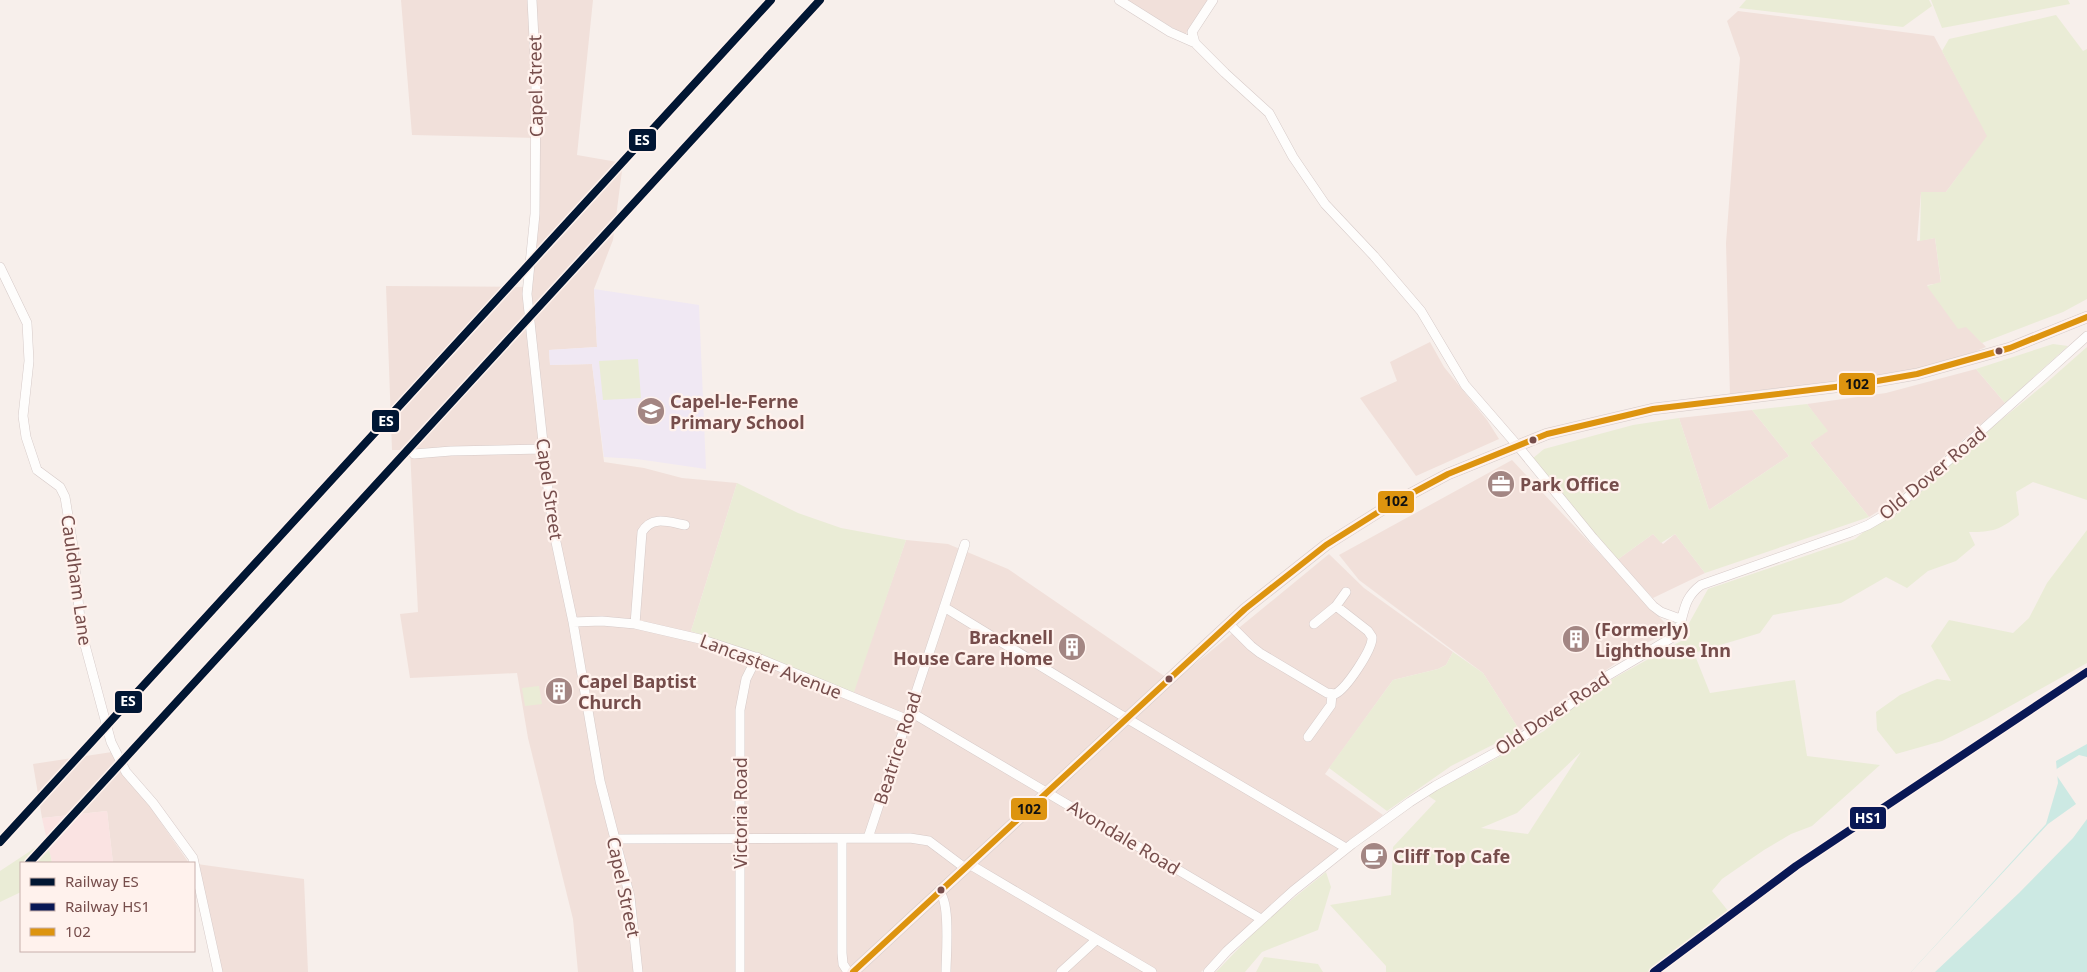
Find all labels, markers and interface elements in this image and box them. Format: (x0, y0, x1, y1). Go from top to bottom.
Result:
street label: Capel Street (522, 34, 548, 137)
line badge: ES (628, 128, 657, 152)
text: ES (634, 130, 650, 149)
unlabelled marker (1994, 346, 2004, 356)
line badge: 102 (1838, 372, 1876, 396)
text: 102 (1845, 374, 1869, 393)
place label: Capel-le-Ferne Primary School (670, 389, 805, 434)
school or university icon: Capel-le-Ferne Primary School (636, 396, 666, 426)
line badge: ES (371, 409, 400, 433)
text: ES (378, 411, 394, 430)
street label: Old Dover Road (1873, 421, 1991, 525)
unlabelled marker (1528, 435, 1538, 445)
street label: Capel Street (531, 437, 569, 542)
office icon: Park Office (1486, 469, 1516, 499)
place label: Park Office (1520, 472, 1619, 496)
line badge: 102 (1377, 490, 1415, 514)
text: 102 (1384, 491, 1408, 510)
street label: Cauldham Lane (56, 513, 98, 647)
place label: (Formerly) Lighthouse Inn (1595, 617, 1731, 662)
building icon: (Formerly) Lighthouse Inn (1561, 624, 1591, 654)
place label: Bracknell House Care Home (893, 625, 1053, 670)
street label: Lancaster Avenue (697, 628, 845, 704)
building icon: Bracknell House Care Home (1057, 632, 1087, 662)
street label: Old Dover Road (1490, 666, 1614, 760)
place label: Capel Baptist Church (578, 669, 697, 714)
unlabelled marker (1164, 674, 1174, 684)
building icon: Capel Baptist Church (544, 676, 574, 706)
street label: Beatrice Road (867, 689, 927, 807)
line badge: ES (114, 690, 143, 714)
text: ES (120, 691, 136, 710)
street label: Victoria Road (728, 757, 752, 869)
street label: Avondale Road (1064, 794, 1184, 880)
line badge: 102 (1010, 797, 1048, 821)
text: 102 (1017, 799, 1041, 818)
line badge: HS1 (1849, 806, 1887, 830)
text: HS1 (1855, 808, 1881, 827)
street label: Capel Street (602, 834, 646, 940)
cafe icon: Cliff Top Cafe (1359, 841, 1389, 871)
place label: Cliff Top Cafe (1393, 844, 1510, 868)
legend (20, 862, 195, 952)
text: Railway ES (65, 871, 139, 891)
unlabelled marker (936, 885, 946, 895)
text: Railway HS1 (65, 896, 150, 916)
text: 102 (65, 921, 91, 941)

